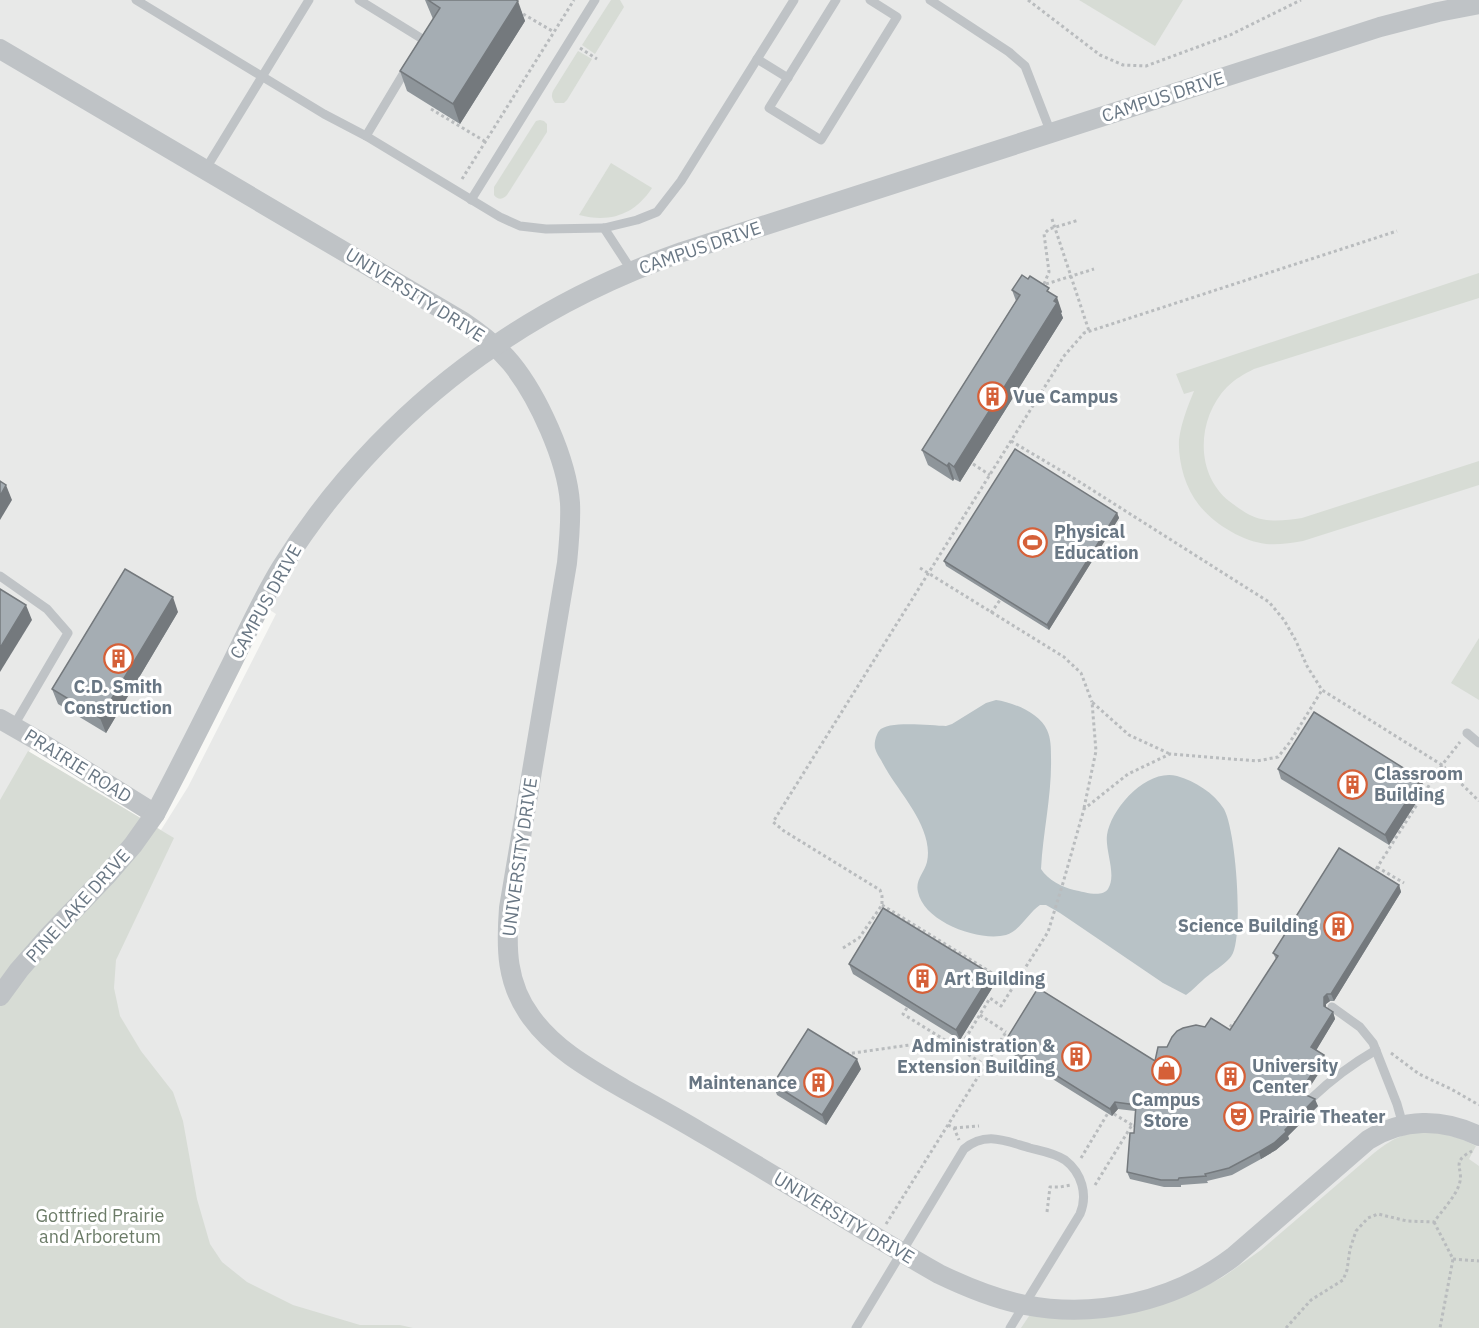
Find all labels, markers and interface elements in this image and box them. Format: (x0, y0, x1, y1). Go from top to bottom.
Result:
street label: CAMPUS DRIVE (1099, 66, 1227, 127)
street label: CAMPUS DRIVE (636, 216, 764, 279)
street label: UNIVERSITY DRIVE (341, 242, 489, 347)
building icon: Vue Campus (976, 381, 1008, 413)
place label: Vue Campus (1013, 385, 1118, 408)
place label: Physical Education (1054, 520, 1139, 564)
sports icon: Physical Education (1017, 526, 1049, 558)
street label: CAMPUS DRIVE (225, 540, 307, 663)
building icon: C.D. Smith Construction (102, 642, 134, 674)
place label: C.D. Smith Construction (64, 675, 172, 719)
street label: PRAIRIE ROAD (20, 723, 136, 808)
place label: Classroom Building (1374, 762, 1463, 806)
building icon: Classroom Building (1337, 768, 1369, 800)
street label: UNIVERSITY DRIVE (497, 776, 542, 938)
street label: PINE LAKE DRIVE (21, 844, 135, 967)
building icon: Science Building (1323, 910, 1355, 942)
place label: Science Building (1178, 914, 1318, 937)
building icon: Art Building (907, 963, 939, 995)
place label: Art Building (944, 967, 1045, 990)
place label: Administration & Extension Building (897, 1034, 1055, 1078)
building icon: Administration & Extension Building (1060, 1040, 1092, 1072)
place label: University Center (1252, 1054, 1338, 1098)
shop icon: Campus Store (1150, 1055, 1182, 1087)
building icon: University Center (1215, 1060, 1247, 1092)
building icon: Maintenance (802, 1067, 834, 1099)
place label: Maintenance (688, 1071, 797, 1094)
place label: Campus Store (1132, 1088, 1200, 1132)
theatre icon: Prairie Theater (1222, 1101, 1254, 1133)
place label: Prairie Theater (1259, 1105, 1386, 1128)
street label: UNIVERSITY DRIVE (770, 1166, 919, 1269)
park label: Gottfried Prairie and Arboretum (36, 1204, 164, 1248)

